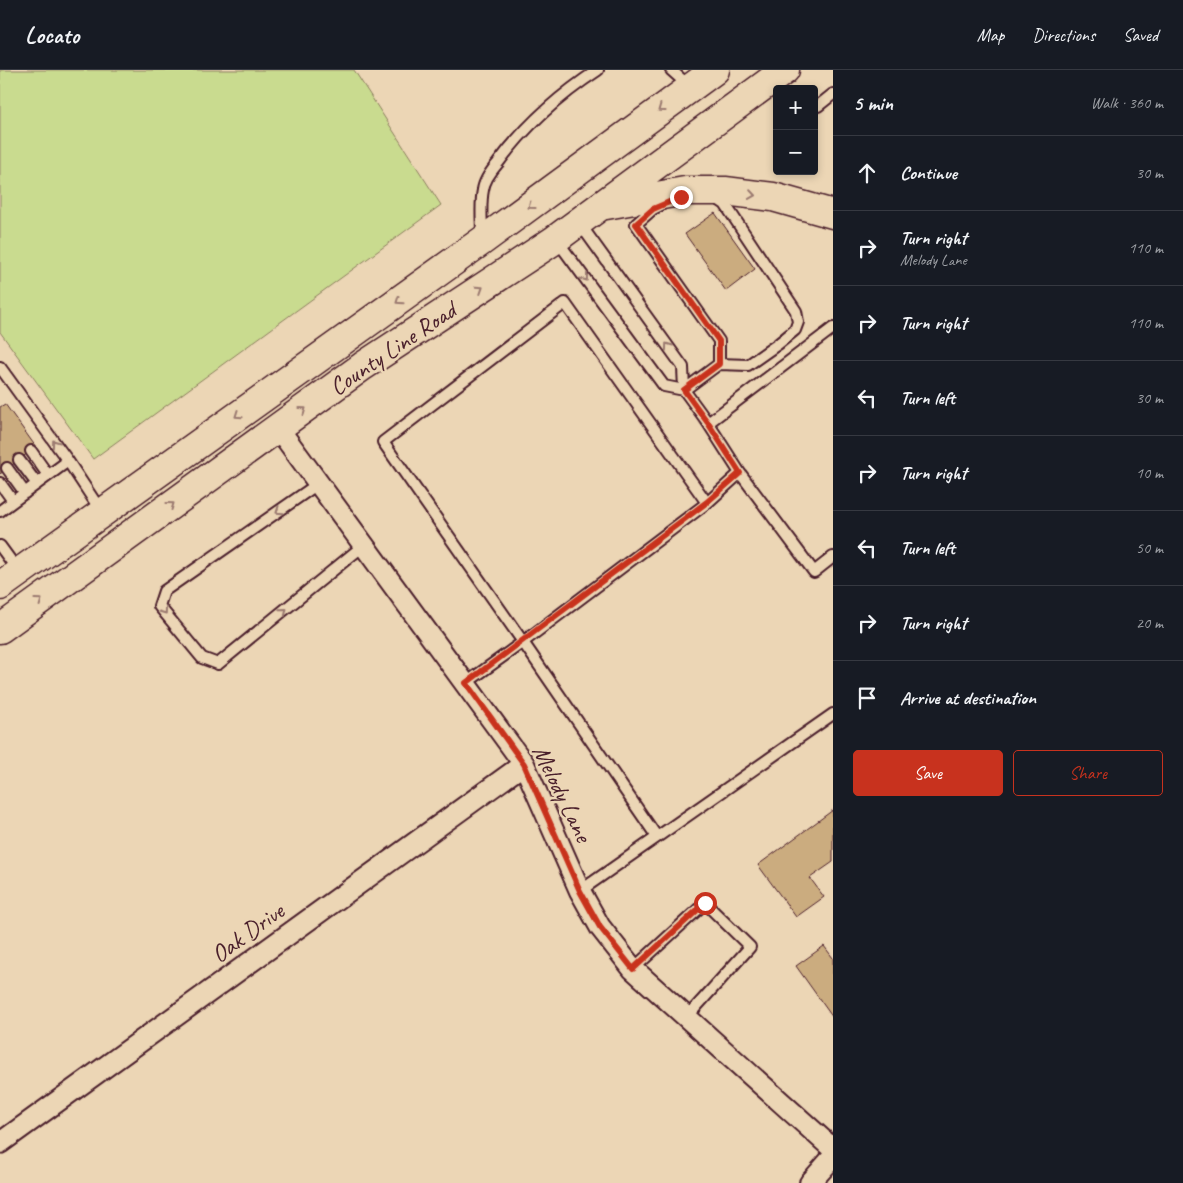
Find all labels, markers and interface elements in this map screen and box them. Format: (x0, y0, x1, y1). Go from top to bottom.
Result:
text: Locato (25, 20, 79, 50)
text: Map (977, 24, 1004, 46)
text: Directions (1032, 24, 1095, 46)
text: Saved (1123, 24, 1158, 46)
map controls (773, 85, 818, 175)
button: + (773, 85, 818, 130)
text: 5 min (853, 90, 893, 116)
text: Walk · 360 m (1091, 93, 1163, 113)
one-way arrow (657, 103, 667, 112)
button: − (773, 130, 818, 175)
icon: ahead (853, 159, 881, 187)
text: Continue (900, 161, 957, 185)
text: 30 m (1136, 163, 1163, 183)
route end (670, 186, 693, 209)
one-way arrow (748, 189, 756, 199)
one-way arrow (528, 200, 537, 208)
text: Turn right (900, 226, 967, 250)
icon: right (853, 234, 881, 262)
text: 110 m (1129, 238, 1163, 258)
text: Melody Lane (900, 250, 967, 270)
one-way arrow (579, 272, 588, 282)
one-way arrow (475, 286, 484, 295)
street label: County Line Road (323, 292, 466, 403)
one-way arrow (395, 295, 405, 304)
icon: right (853, 309, 881, 337)
text: Turn right (900, 311, 967, 335)
text: 110 m (1129, 313, 1163, 333)
one-way arrow (665, 342, 674, 352)
icon: left (853, 384, 881, 412)
text: Turn left (900, 386, 955, 410)
text: 30 m (1136, 388, 1163, 408)
one-way arrow (297, 407, 307, 416)
one-way arrow (234, 409, 244, 418)
one-way arrow (52, 439, 61, 449)
icon: right (853, 459, 881, 487)
text: Turn right (900, 461, 967, 485)
text: 10 m (1136, 463, 1163, 483)
one-way arrow (165, 502, 175, 511)
one-way arrow (275, 505, 284, 514)
icon: left (853, 534, 881, 562)
text: Turn left (900, 536, 955, 560)
text: 50 m (1136, 538, 1163, 558)
one-way arrow (34, 597, 43, 607)
one-way arrow (158, 606, 167, 615)
one-way arrow (278, 608, 287, 616)
icon: right (853, 609, 881, 637)
text: Turn right (900, 611, 967, 635)
text: 20 m (1136, 613, 1163, 633)
icon: arrive (853, 684, 881, 712)
text: Arrive at destination (900, 686, 1036, 710)
street label: Melody Lane (525, 740, 600, 849)
button: Save (853, 750, 1003, 796)
button: Share (1013, 750, 1163, 796)
route start (694, 892, 717, 915)
street label: Oak Drive (205, 894, 292, 970)

